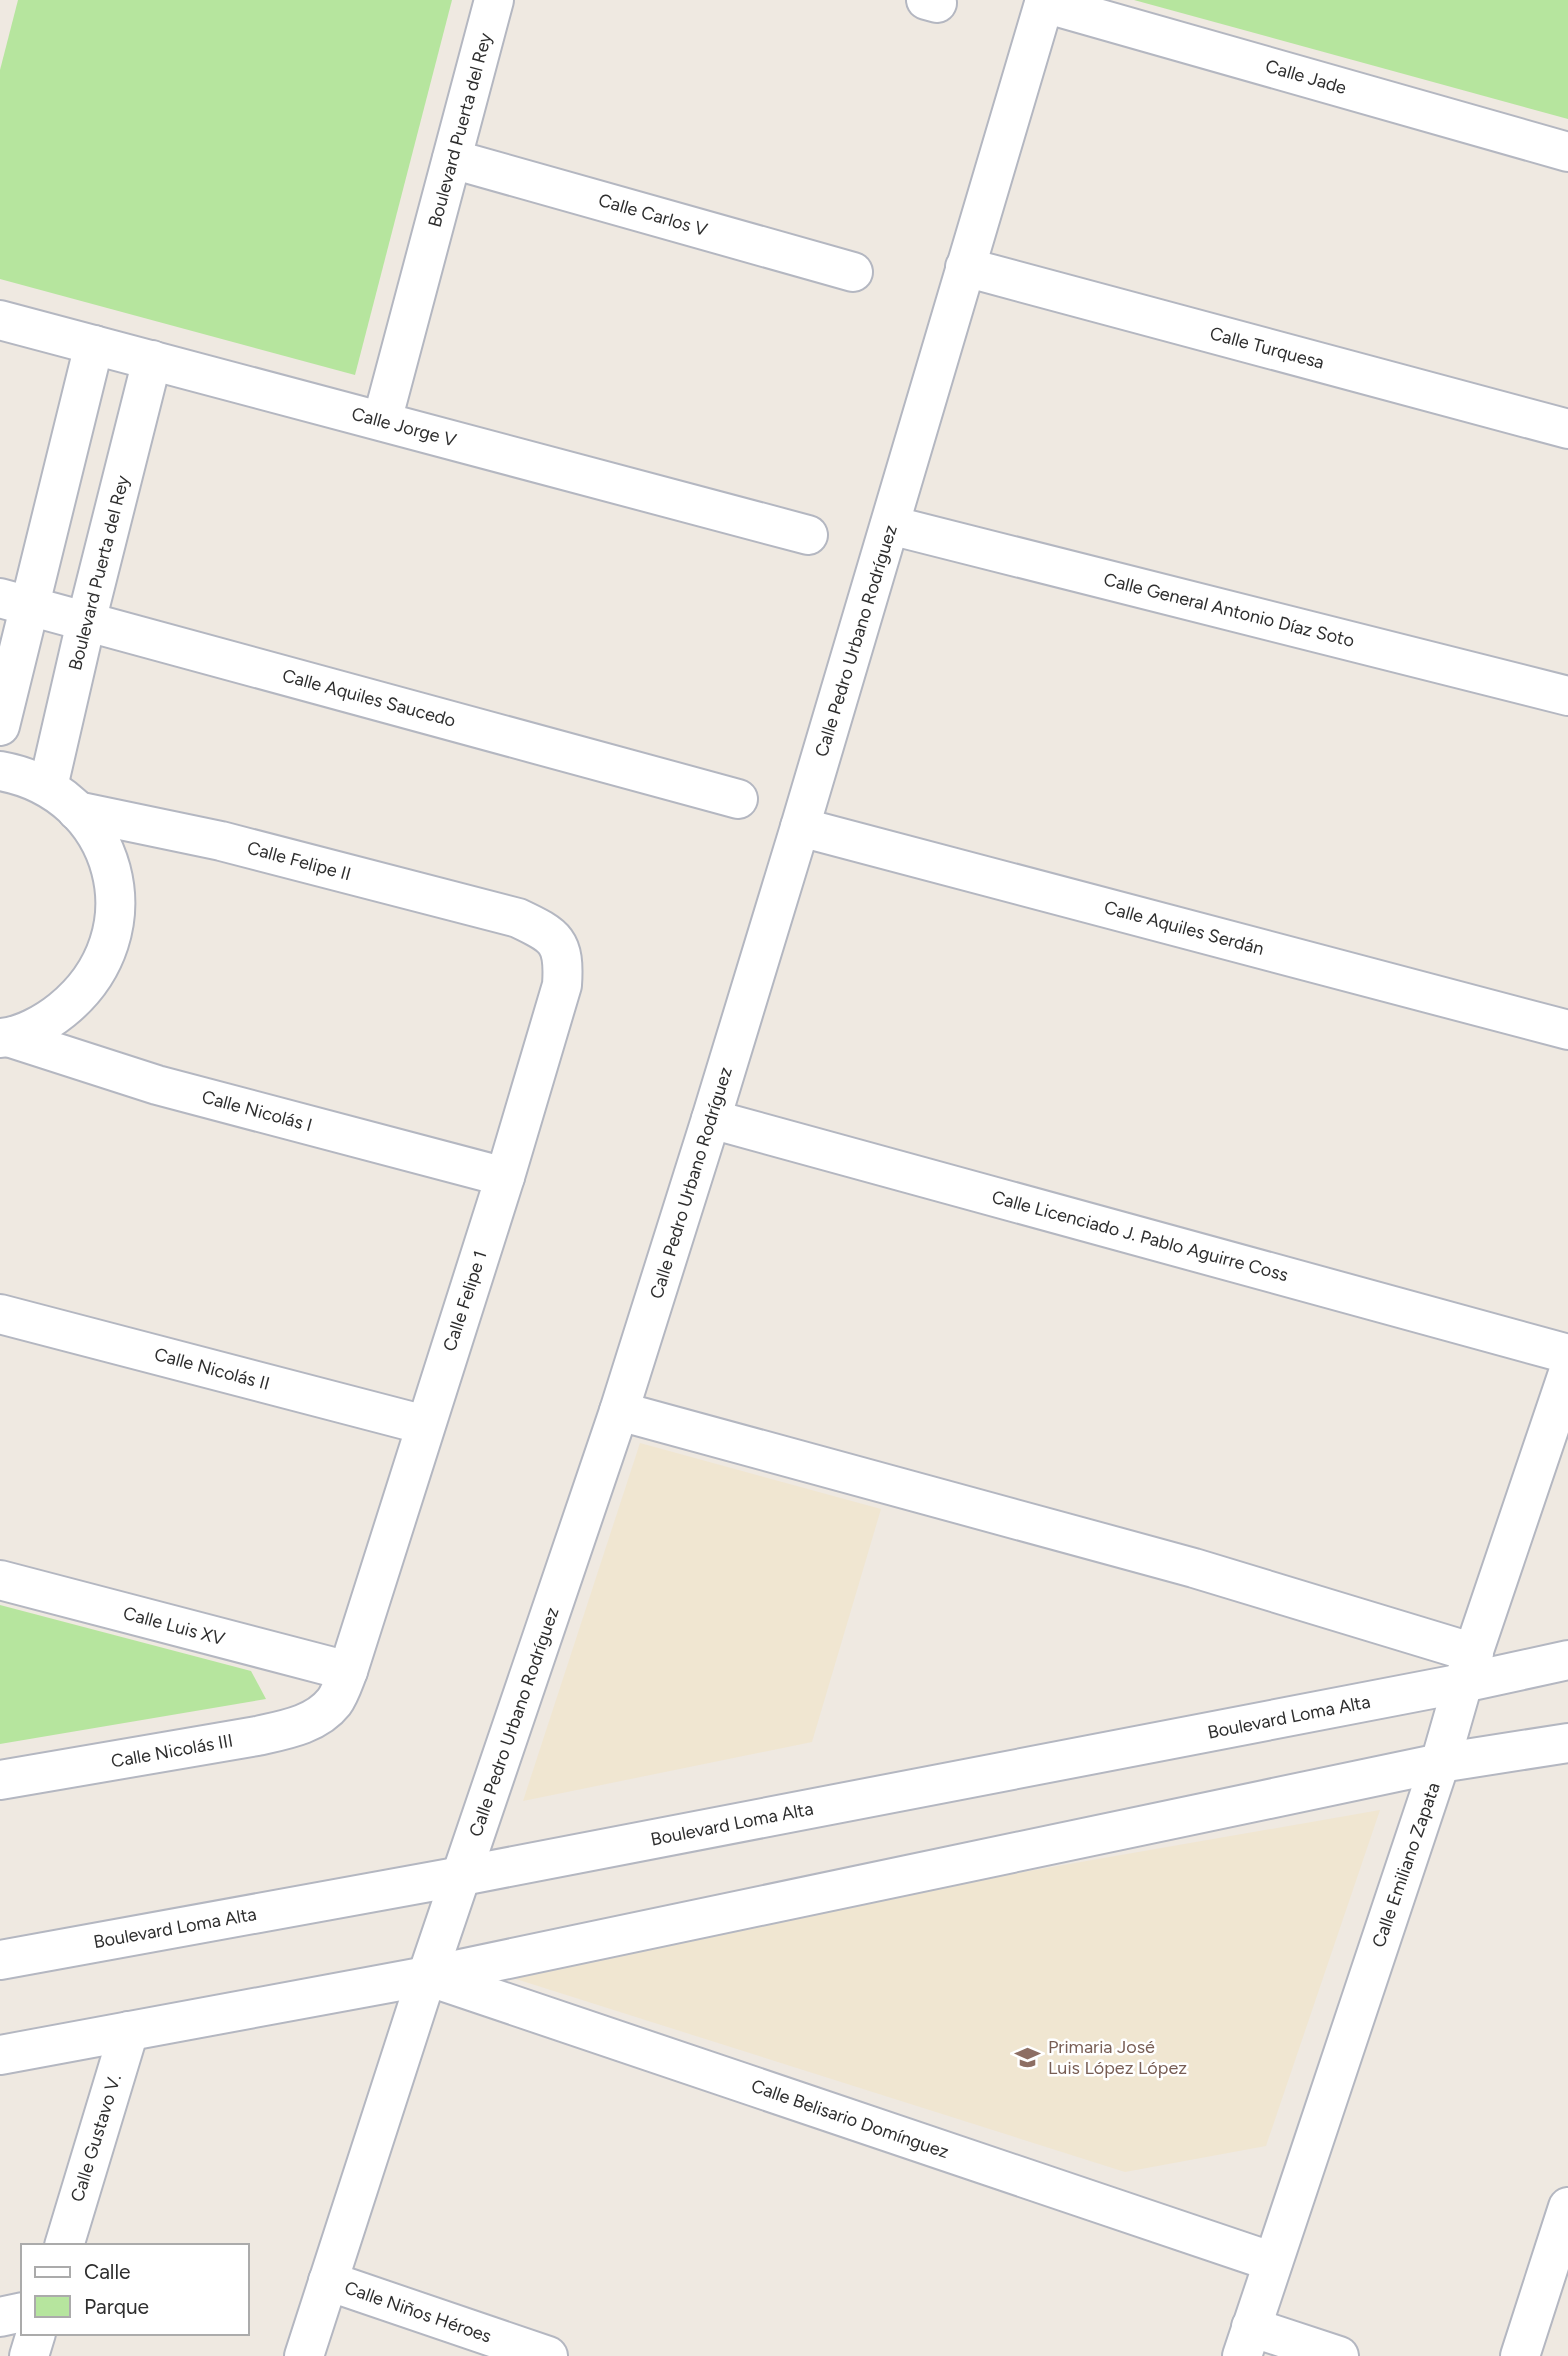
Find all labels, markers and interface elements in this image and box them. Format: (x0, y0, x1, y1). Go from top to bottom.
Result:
street label: Boulevard Puerta del Rey (423, 30, 497, 230)
street label: Calle Jade (1263, 55, 1349, 99)
street label: Calle Carlos V (596, 189, 711, 241)
street label: Calle Turquesa (1207, 322, 1327, 374)
street label: Calle Jorge V (349, 402, 459, 452)
street label: Boulevard Puerta del Rey (64, 473, 134, 673)
street label: Calle Pedro Urbano Rodríguez (810, 522, 902, 760)
street label: Calle General Antonio Díaz Soto (1101, 568, 1357, 652)
street label: Calle Aquiles Saucedo (280, 664, 458, 732)
street label: Calle Felipe II (245, 837, 353, 885)
street label: Calle Aquiles Serdán (1102, 896, 1266, 960)
street label: Calle Pedro Urbano Rodríguez (645, 1064, 737, 1302)
street label: Calle Nicolás I (199, 1086, 315, 1136)
street label: Calle Licenciado J. Pablo Aguirre Coss (989, 1186, 1291, 1286)
street label: Calle Felipe 1 (438, 1248, 492, 1354)
street label: Calle Nicolás II (152, 1343, 272, 1395)
street label: Calle Luis XV (121, 1602, 228, 1650)
street label: Calle Pedro Urbano Rodríguez (464, 1604, 564, 1840)
street label: Boulevard Loma Alta (1206, 1690, 1372, 1744)
street label: Calle Nicolás III (109, 1729, 235, 1773)
street label: Calle Emiliano Zapata (1367, 1780, 1445, 1950)
street label: Boulevard Loma Alta (649, 1797, 815, 1851)
street label: Boulevard Loma Alta (92, 1903, 258, 1953)
place label: Primaria José Luis López López (1048, 2036, 1187, 2079)
school or university icon: Primaria José Luis López López (1014, 2043, 1042, 2071)
street label: Calle Gustavo V. (66, 2071, 126, 2205)
street label: Calle Belisario Domínguez (748, 2075, 952, 2163)
legend (21, 2244, 248, 2335)
text: Calle (84, 2259, 131, 2284)
street label: Calle Niños Héroes (342, 2277, 494, 2347)
text: Parque (84, 2294, 149, 2319)

